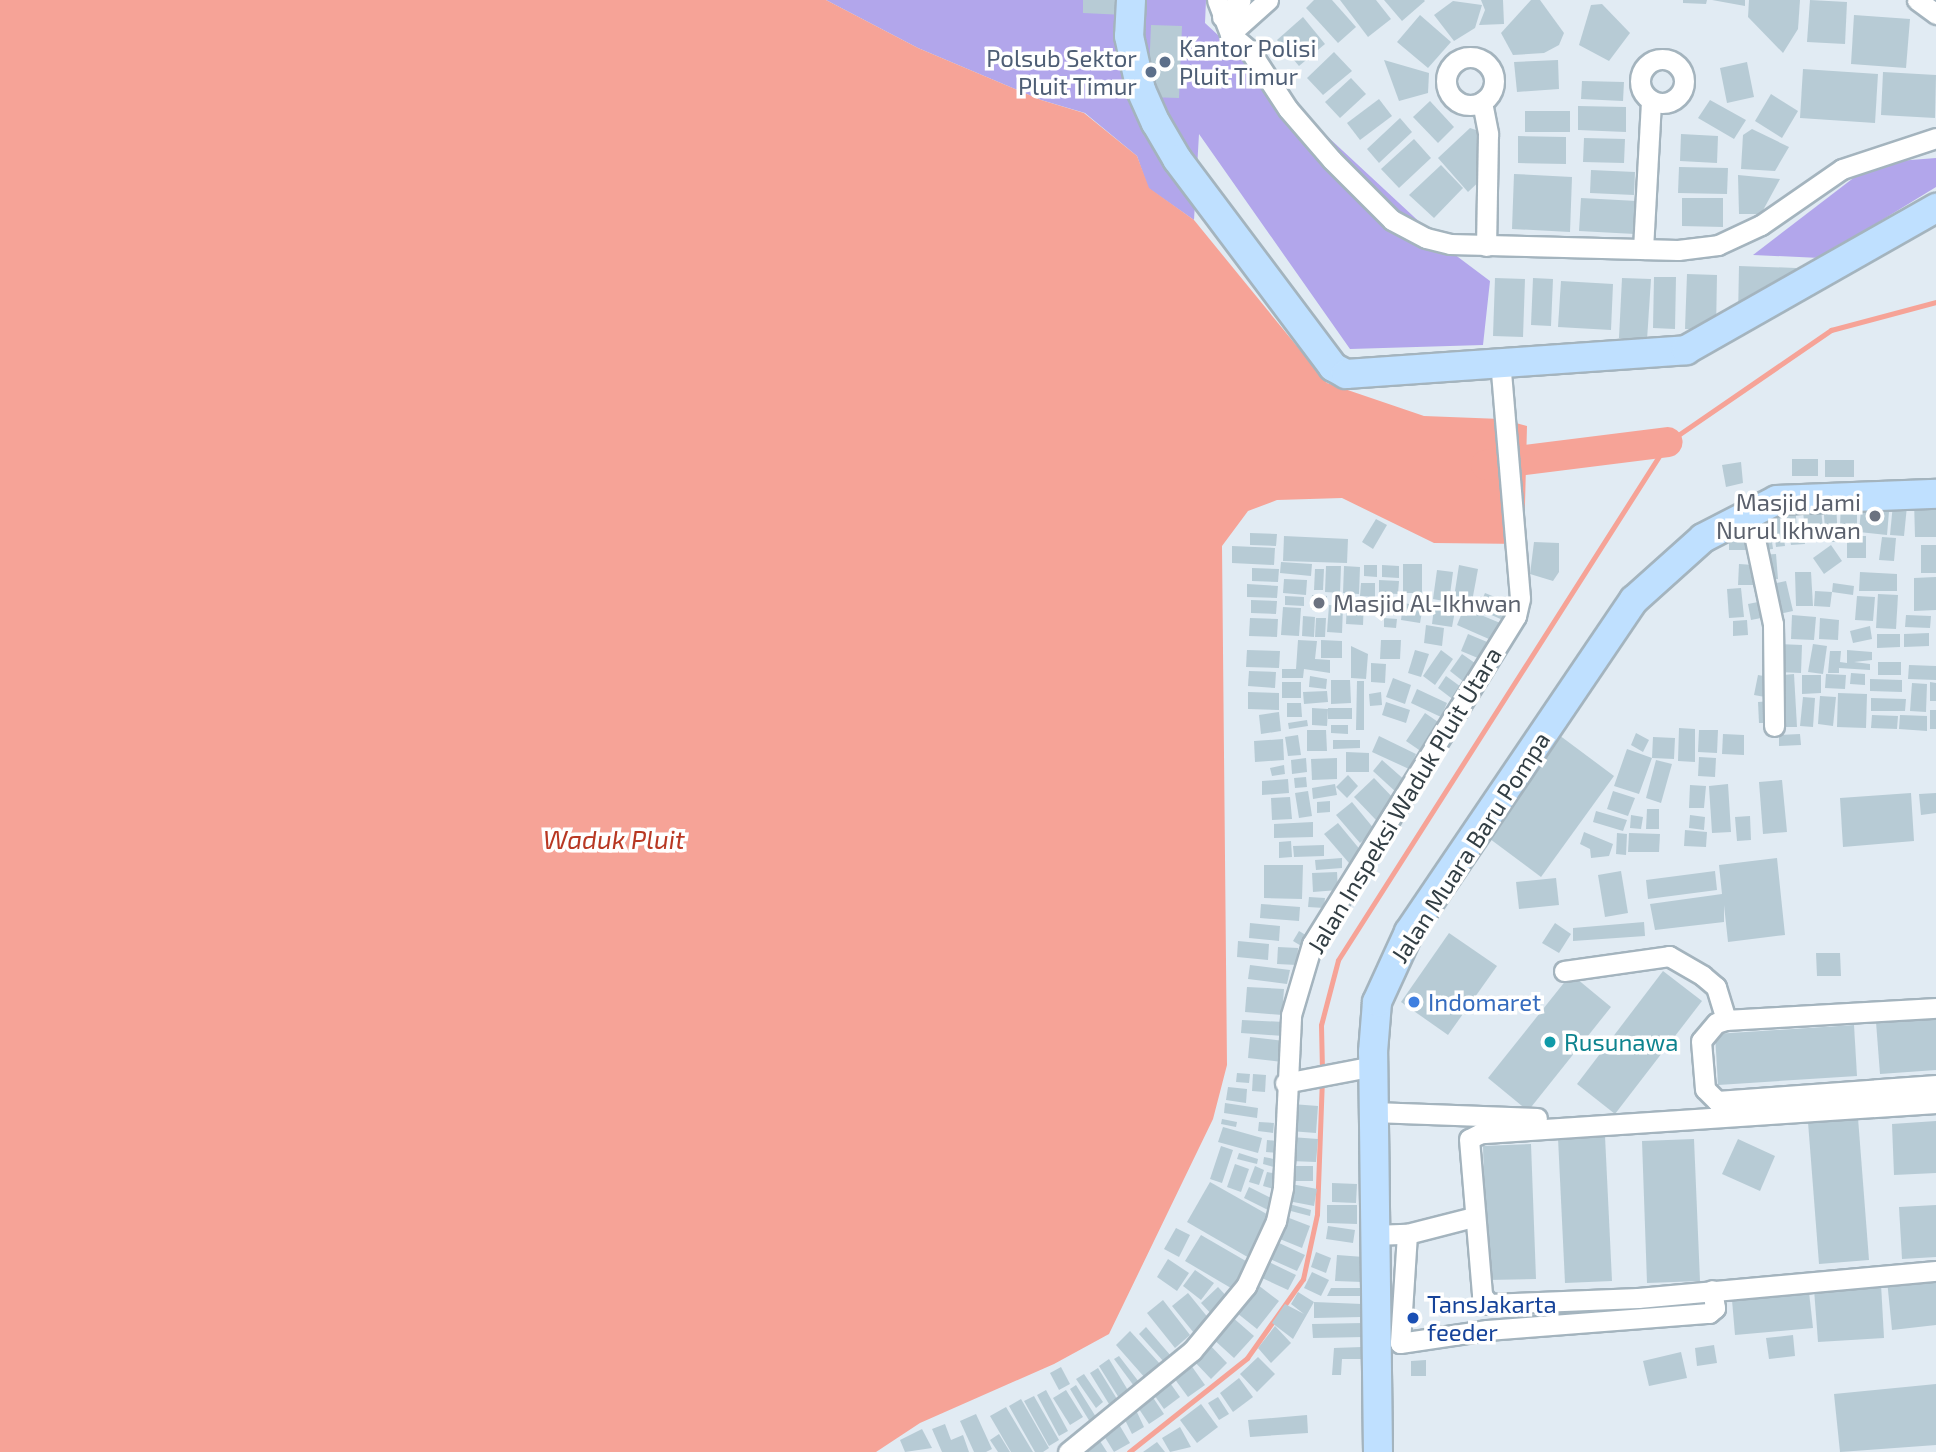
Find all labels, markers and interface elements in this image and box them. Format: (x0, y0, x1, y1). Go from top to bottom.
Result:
place label: Kantor Polisi Pluit Timur (1179, 34, 1317, 90)
place label: Polsub Sektor Pluit Timur (986, 44, 1137, 100)
marker: Kantor Polisi Pluit Timur (1157, 54, 1173, 70)
marker: Polsub Sektor Pluit Timur (1143, 64, 1159, 80)
place label: Masjid Jami Nurul Ikhwan (1715, 488, 1861, 544)
marker: Masjid Jami Nurul Ikhwan (1867, 508, 1883, 524)
place label: Masjid Al-Ikhwan (1333, 589, 1522, 617)
marker: Masjid Al-Ikhwan (1311, 595, 1327, 611)
street label: Jalan Inspeksi Waduk Pluit Utara (1301, 641, 1507, 959)
street label: Jalan Muara Baru Pompa (1385, 726, 1555, 968)
water label: Waduk Pluit (543, 823, 685, 855)
place label: Indomaret (1428, 988, 1541, 1016)
marker: Indomaret (1406, 994, 1422, 1010)
place label: Rusunawa (1564, 1028, 1678, 1056)
marker: Rusunawa (1542, 1034, 1558, 1050)
place label: TansJakarta feeder (1427, 1290, 1557, 1346)
marker: TansJakarta feeder (1405, 1310, 1421, 1326)

